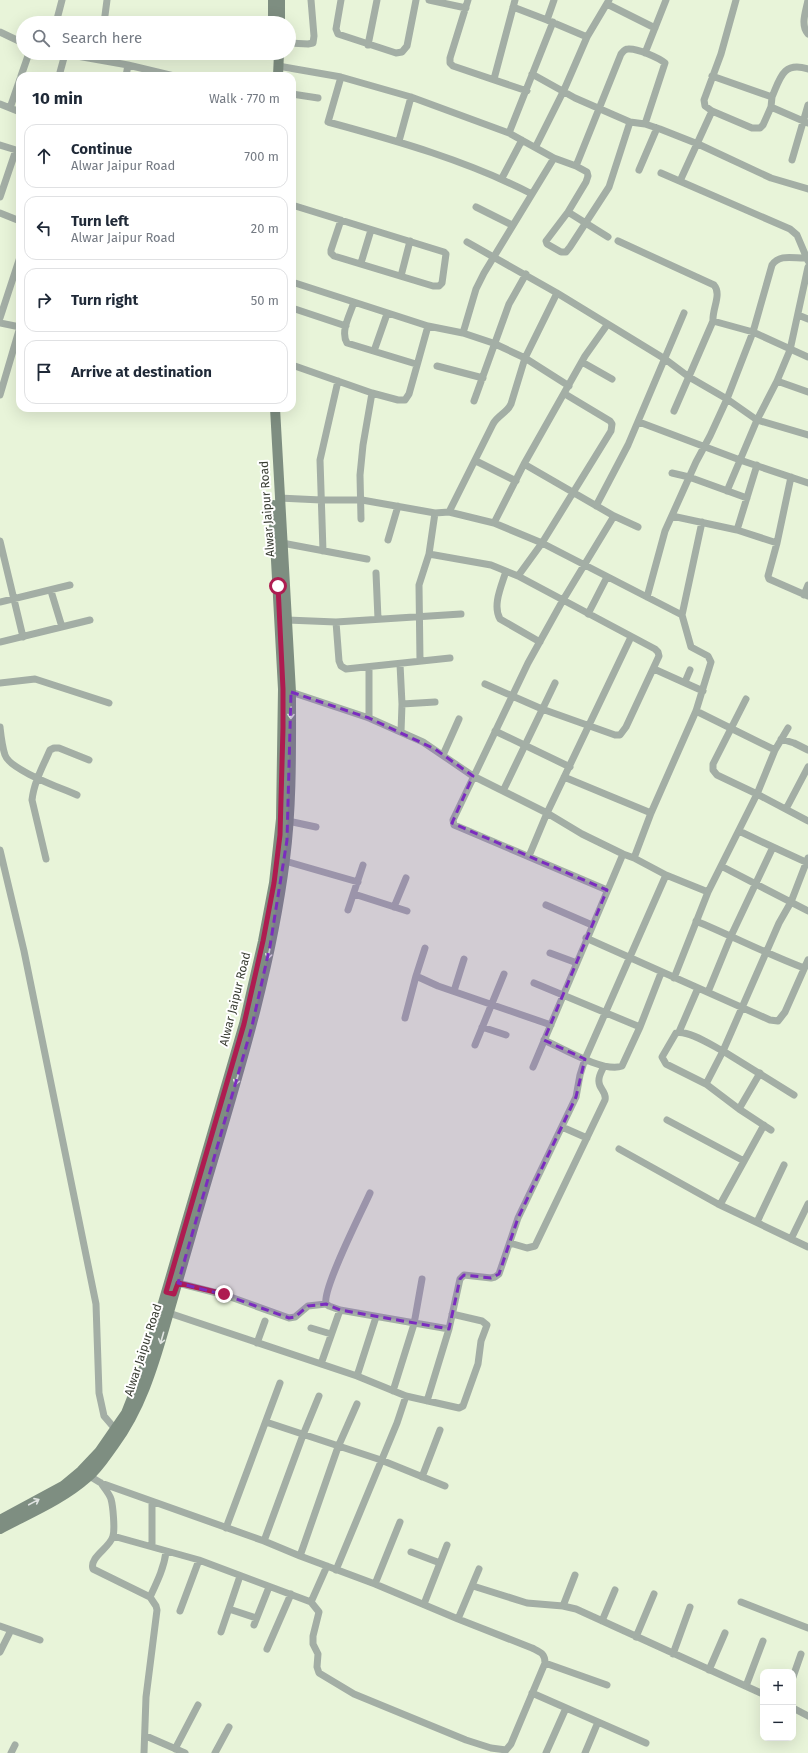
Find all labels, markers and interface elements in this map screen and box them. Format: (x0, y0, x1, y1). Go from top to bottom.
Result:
search box (16, 16, 296, 60)
icon: search (30, 27, 52, 49)
text: Search here (62, 29, 142, 47)
text: 10 min (32, 88, 83, 109)
text: Walk · 770 m (209, 91, 280, 106)
text: Continue (71, 140, 132, 158)
icon: ahead (33, 145, 55, 167)
text: 700 m (244, 149, 279, 164)
text: Alwar Jaipur Road (71, 158, 175, 173)
text: Turn left (71, 212, 129, 230)
icon: left (33, 217, 55, 239)
text: 20 m (251, 221, 279, 236)
text: Alwar Jaipur Road (71, 230, 175, 245)
icon: right (33, 289, 55, 311)
text: Turn right (71, 291, 138, 309)
text: 50 m (251, 293, 279, 308)
icon: arrive (33, 361, 55, 383)
text: Arrive at destination (71, 363, 212, 381)
street label: Alwar Jaipur Road (257, 460, 277, 558)
route start (269, 577, 287, 595)
one-way arrow (287, 706, 295, 719)
one-way arrow (264, 946, 272, 959)
street label: Alwar Jaipur Road (217, 951, 253, 1047)
one-way arrow (233, 1072, 240, 1085)
route end (215, 1285, 233, 1303)
street label: Alwar Jaipur Road (121, 1302, 165, 1398)
one-way arrow (158, 1331, 165, 1344)
one-way arrow (28, 1497, 40, 1505)
map controls (760, 1669, 796, 1741)
button: + (760, 1669, 796, 1705)
button: − (760, 1705, 796, 1741)

